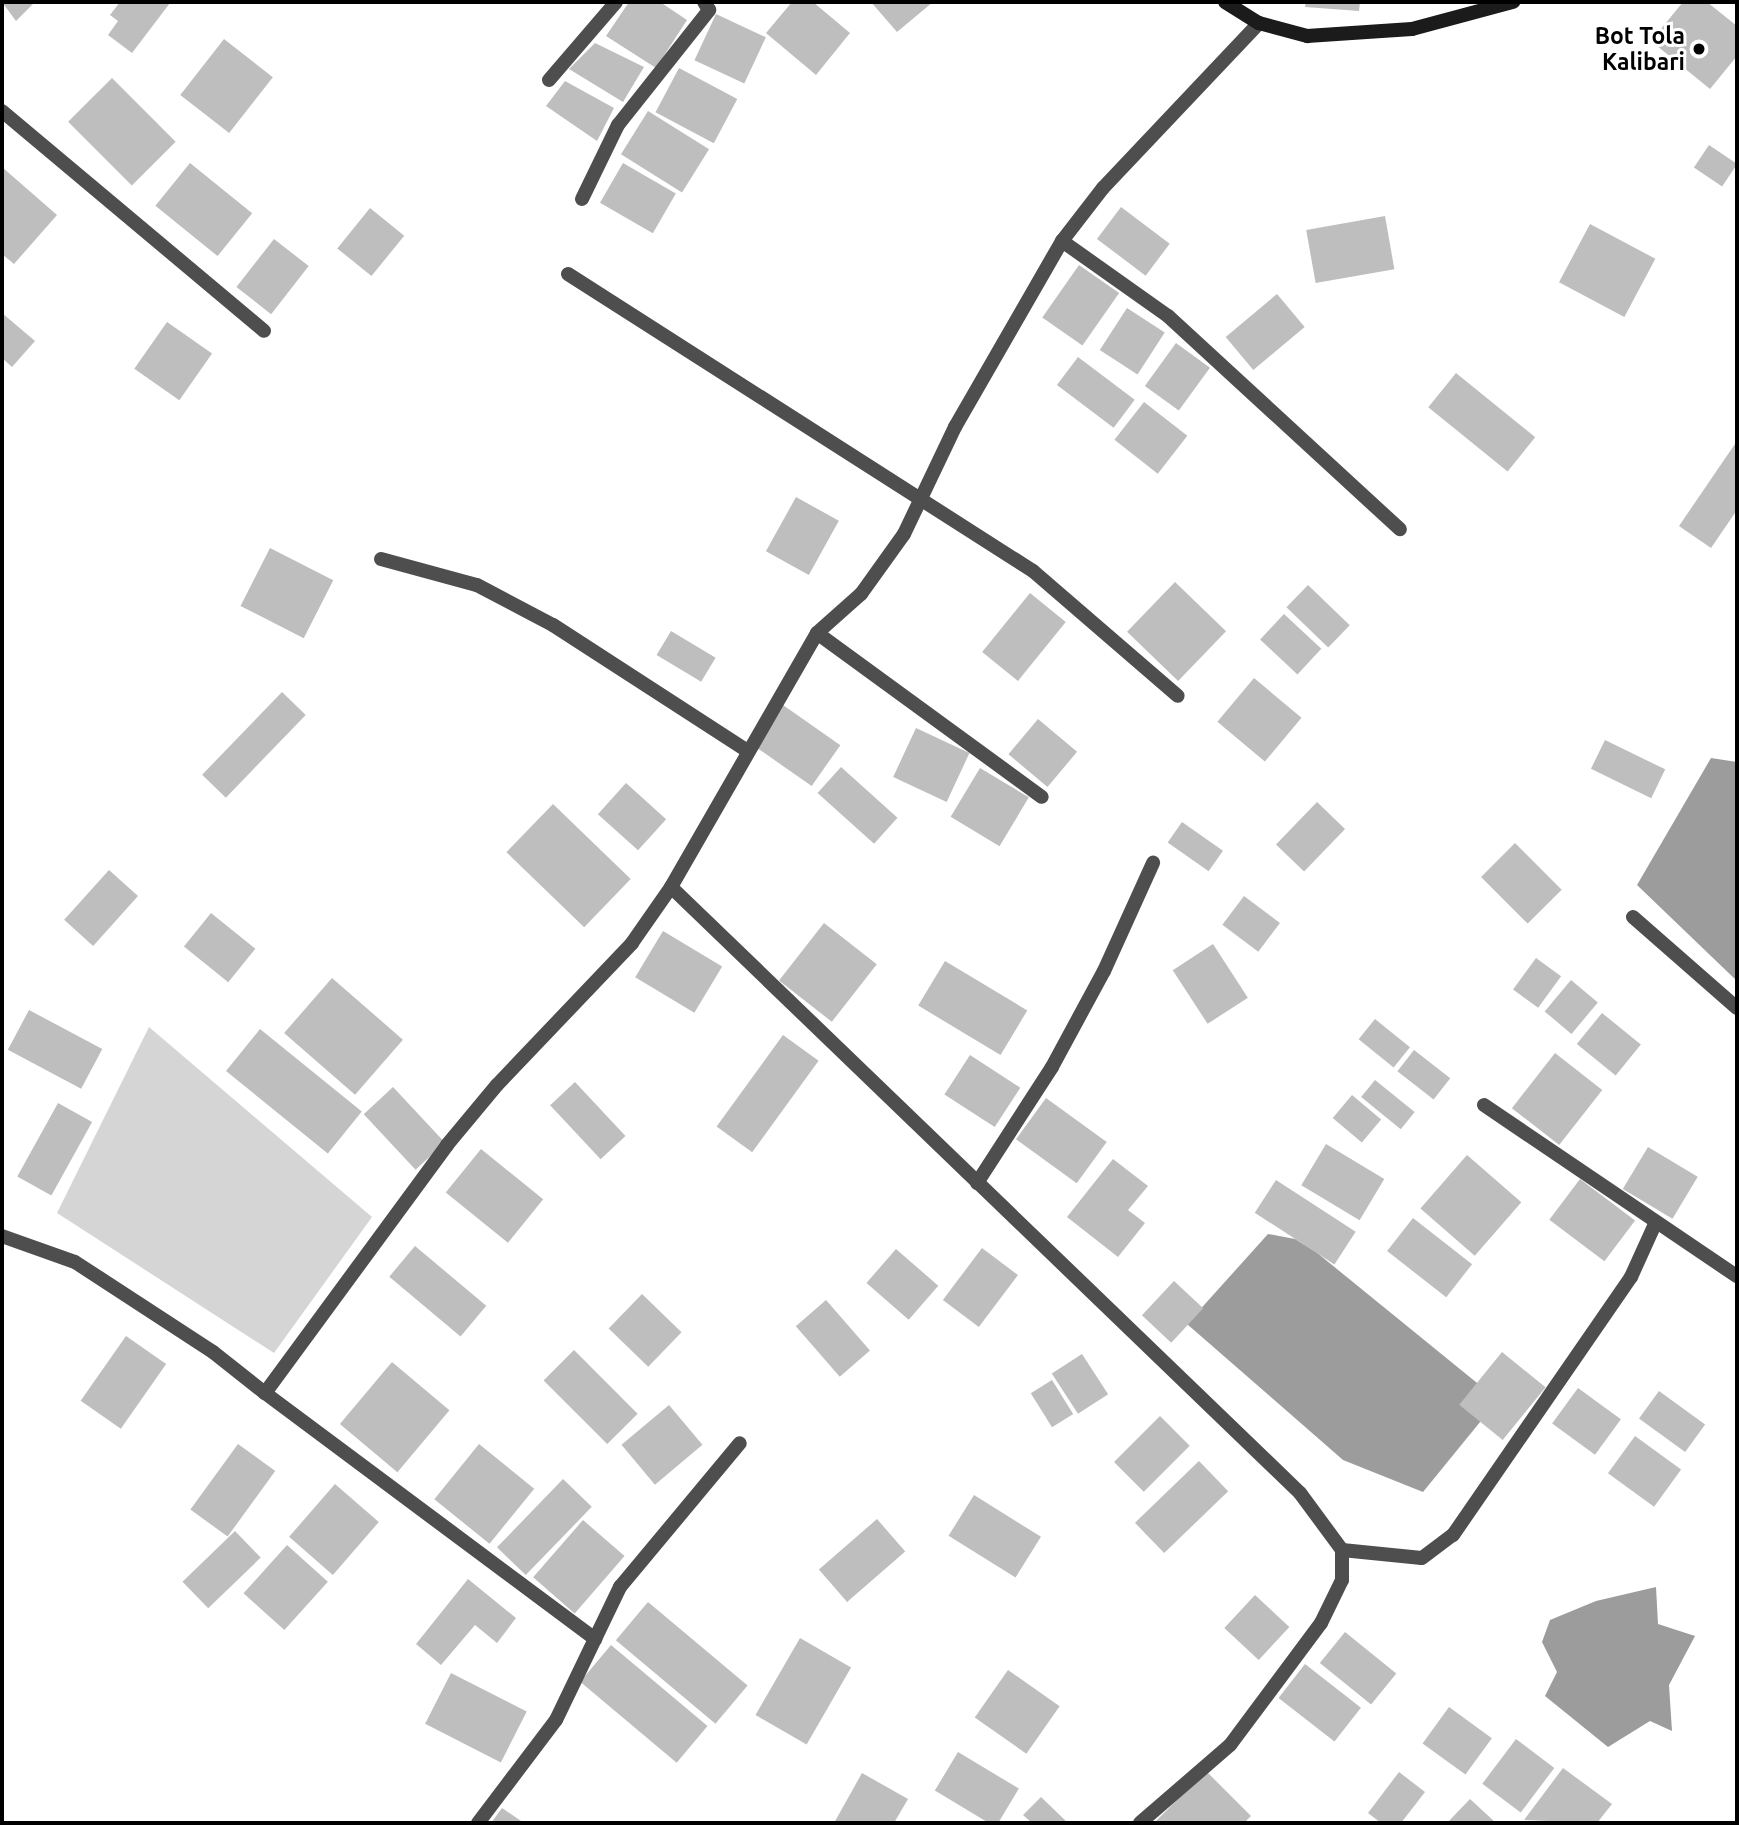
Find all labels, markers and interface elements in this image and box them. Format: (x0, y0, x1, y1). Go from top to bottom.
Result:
place label: Bot Tola Kalibari (1595, 22, 1685, 76)
marker: Bot Tola Kalibari (1691, 41, 1707, 57)

